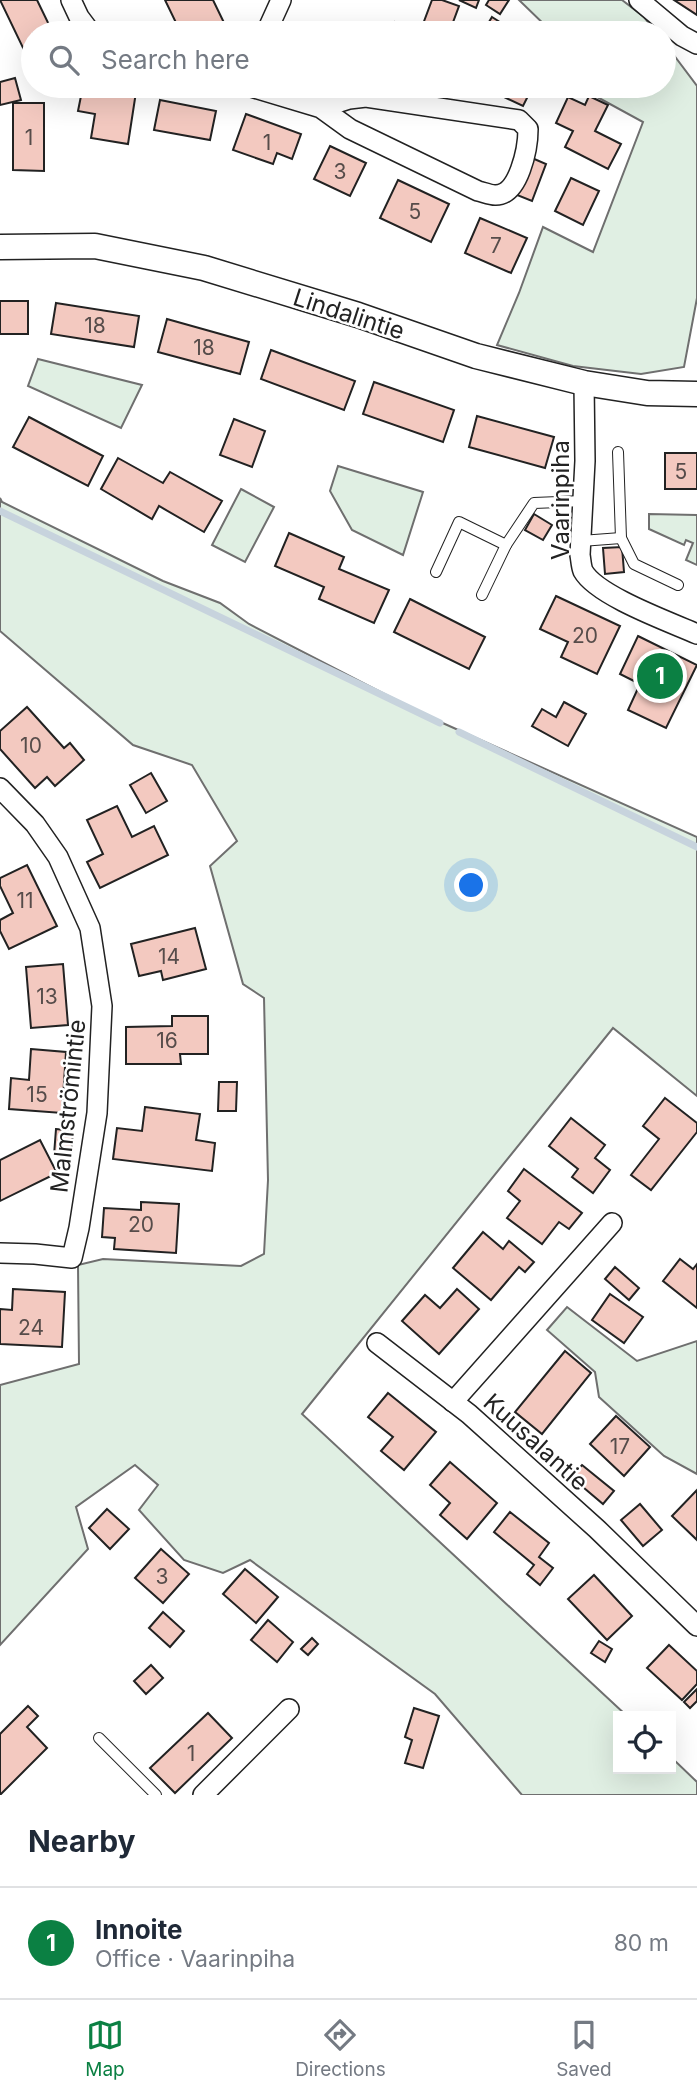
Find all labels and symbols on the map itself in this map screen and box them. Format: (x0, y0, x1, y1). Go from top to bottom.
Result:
house number: 1 (25, 125, 33, 150)
house number: 1 (263, 130, 271, 155)
house number: 3 (334, 159, 346, 184)
house number: 5 (409, 199, 421, 224)
house number: 7 (490, 233, 502, 258)
street label: Lindalintie (290, 282, 408, 346)
house number: 18 (84, 313, 106, 338)
house number: 18 (193, 335, 215, 360)
street label: Vaarinpiha (546, 440, 575, 560)
house number: 5 (675, 459, 687, 484)
house number: 20 (572, 623, 598, 648)
pin: 1 (637, 650, 683, 702)
house number: 10 (20, 733, 42, 758)
your location (454, 868, 488, 902)
house number: 11 (16, 888, 34, 913)
house number: 14 (158, 944, 180, 969)
house number: 13 (36, 984, 58, 1009)
street label: Malmströmintie (44, 1018, 92, 1194)
house number: 16 (156, 1028, 178, 1053)
house number: 15 (26, 1082, 48, 1107)
house number: 20 (128, 1212, 154, 1237)
house number: 24 (18, 1315, 44, 1340)
street label: Kuusalantie (478, 1387, 594, 1497)
house number: 17 (610, 1434, 630, 1459)
house number: 3 (156, 1564, 168, 1589)
house number: 1 (187, 1741, 195, 1766)

